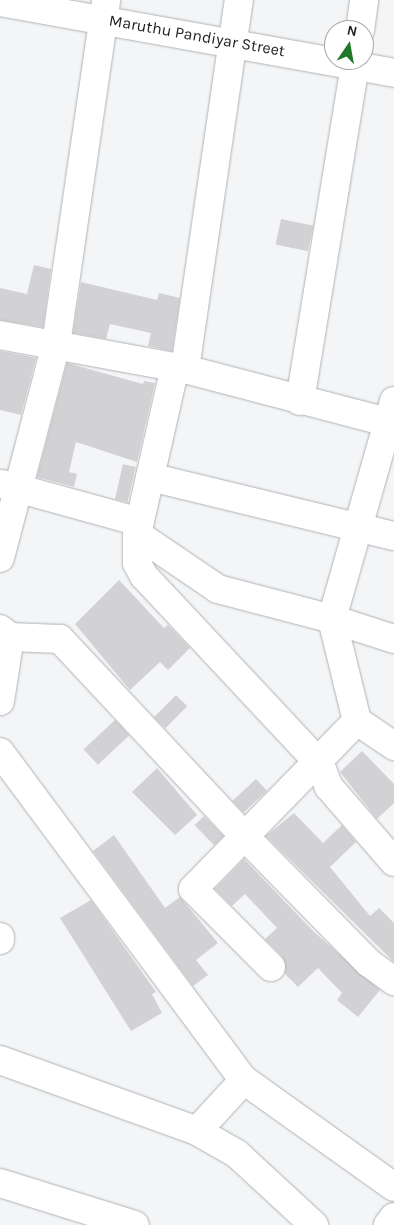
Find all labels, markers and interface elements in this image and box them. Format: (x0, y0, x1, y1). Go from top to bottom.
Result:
street label: Maruthu Pandiyar Street (108, 11, 286, 61)
north arrow (324, 20, 374, 70)
text: N (345, 21, 359, 40)

